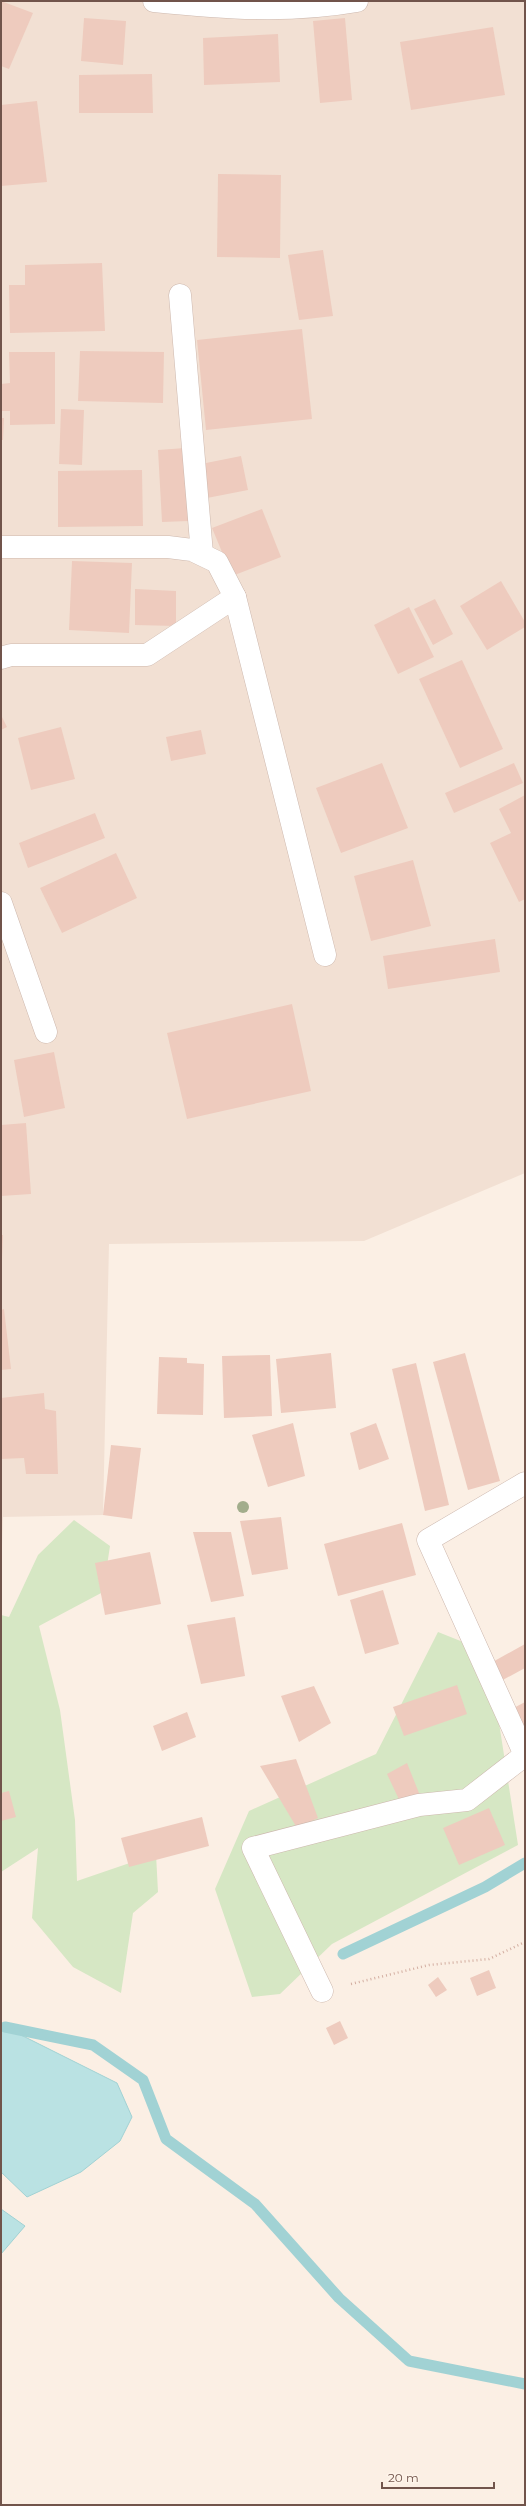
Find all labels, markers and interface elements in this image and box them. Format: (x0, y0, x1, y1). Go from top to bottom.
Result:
scale bar (382, 2464, 494, 2490)
text: 20 m (388, 2470, 419, 2485)

